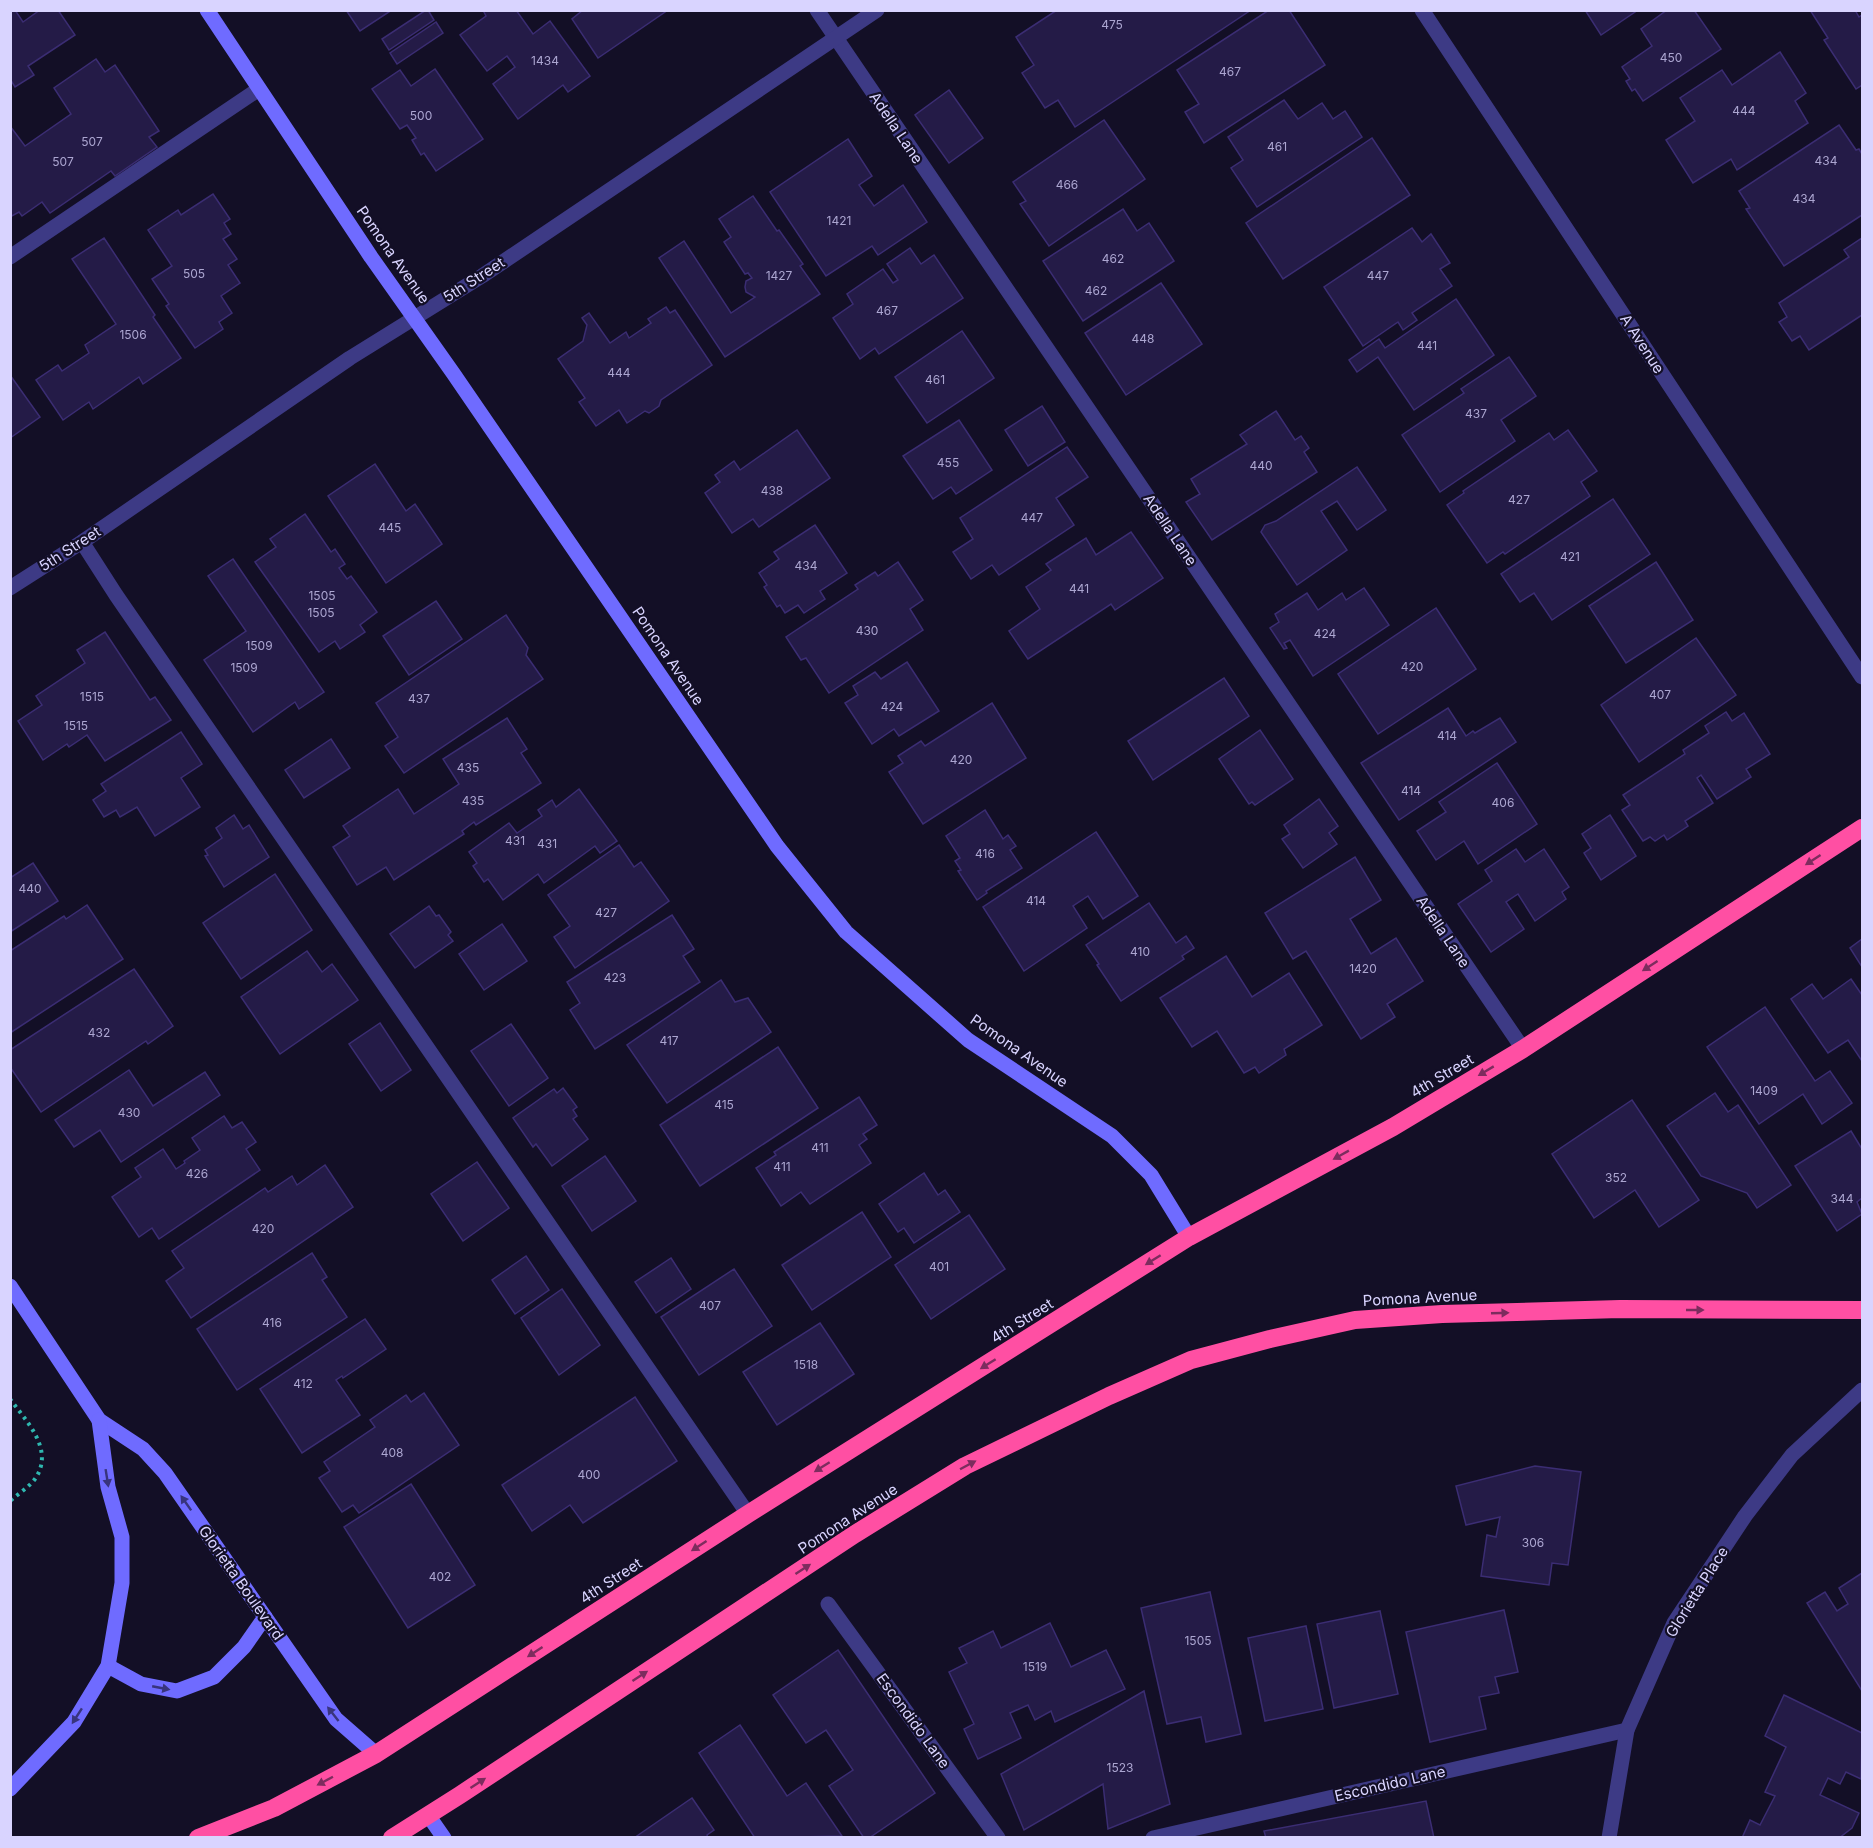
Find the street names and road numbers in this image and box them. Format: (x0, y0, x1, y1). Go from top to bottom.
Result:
street label: Adella Lane (865, 88, 927, 167)
street label: Pomona Avenue (353, 202, 434, 307)
street label: 5th Street (439, 253, 508, 306)
street label: A Avenue (1616, 310, 1669, 377)
street label: Adella Lane (1139, 490, 1201, 569)
street label: 5th Street (35, 522, 104, 575)
street label: Pomona Avenue (628, 603, 708, 709)
street label: Adella Lane (1412, 892, 1474, 971)
street label: Pomona Avenue (967, 1010, 1072, 1091)
street label: 4th Street (1407, 1049, 1477, 1102)
street label: Pomona Avenue (1362, 1285, 1478, 1310)
street label: 4th Street (987, 1294, 1057, 1347)
street label: Pomona Avenue (794, 1479, 901, 1558)
street label: Glorietta Boulevard (195, 1522, 288, 1644)
street label: Glorietta Place (1661, 1543, 1732, 1641)
street label: 4th Street (576, 1553, 645, 1608)
street label: Escondido Lane (872, 1669, 954, 1772)
street label: Escondido Lane (1333, 1762, 1447, 1805)

